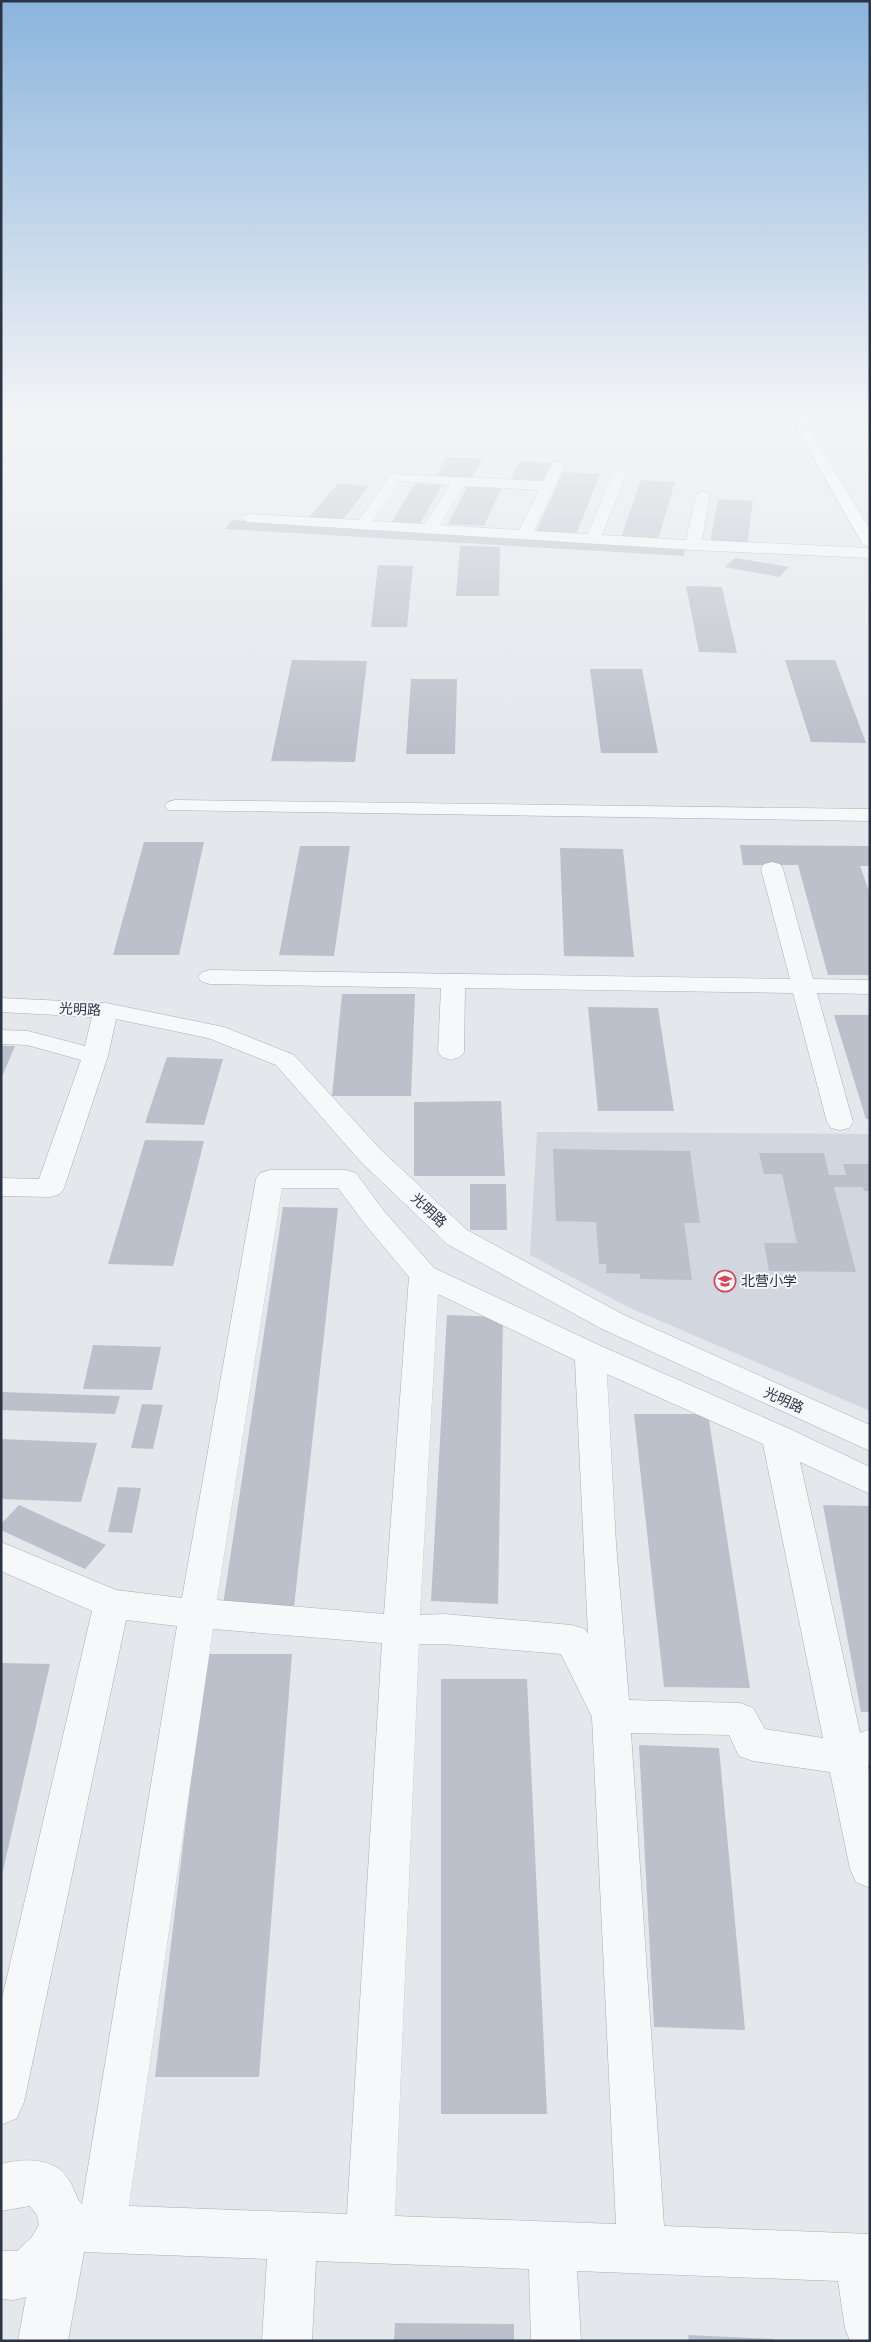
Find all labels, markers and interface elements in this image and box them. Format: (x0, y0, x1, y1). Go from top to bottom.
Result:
street label: 光明路 (59, 998, 101, 1019)
street label: 光明路 (408, 1188, 451, 1231)
school or university icon: 北营小学 (713, 1269, 737, 1293)
place label: 北营小学 (741, 1271, 797, 1290)
street label: 光明路 (761, 1382, 807, 1417)

